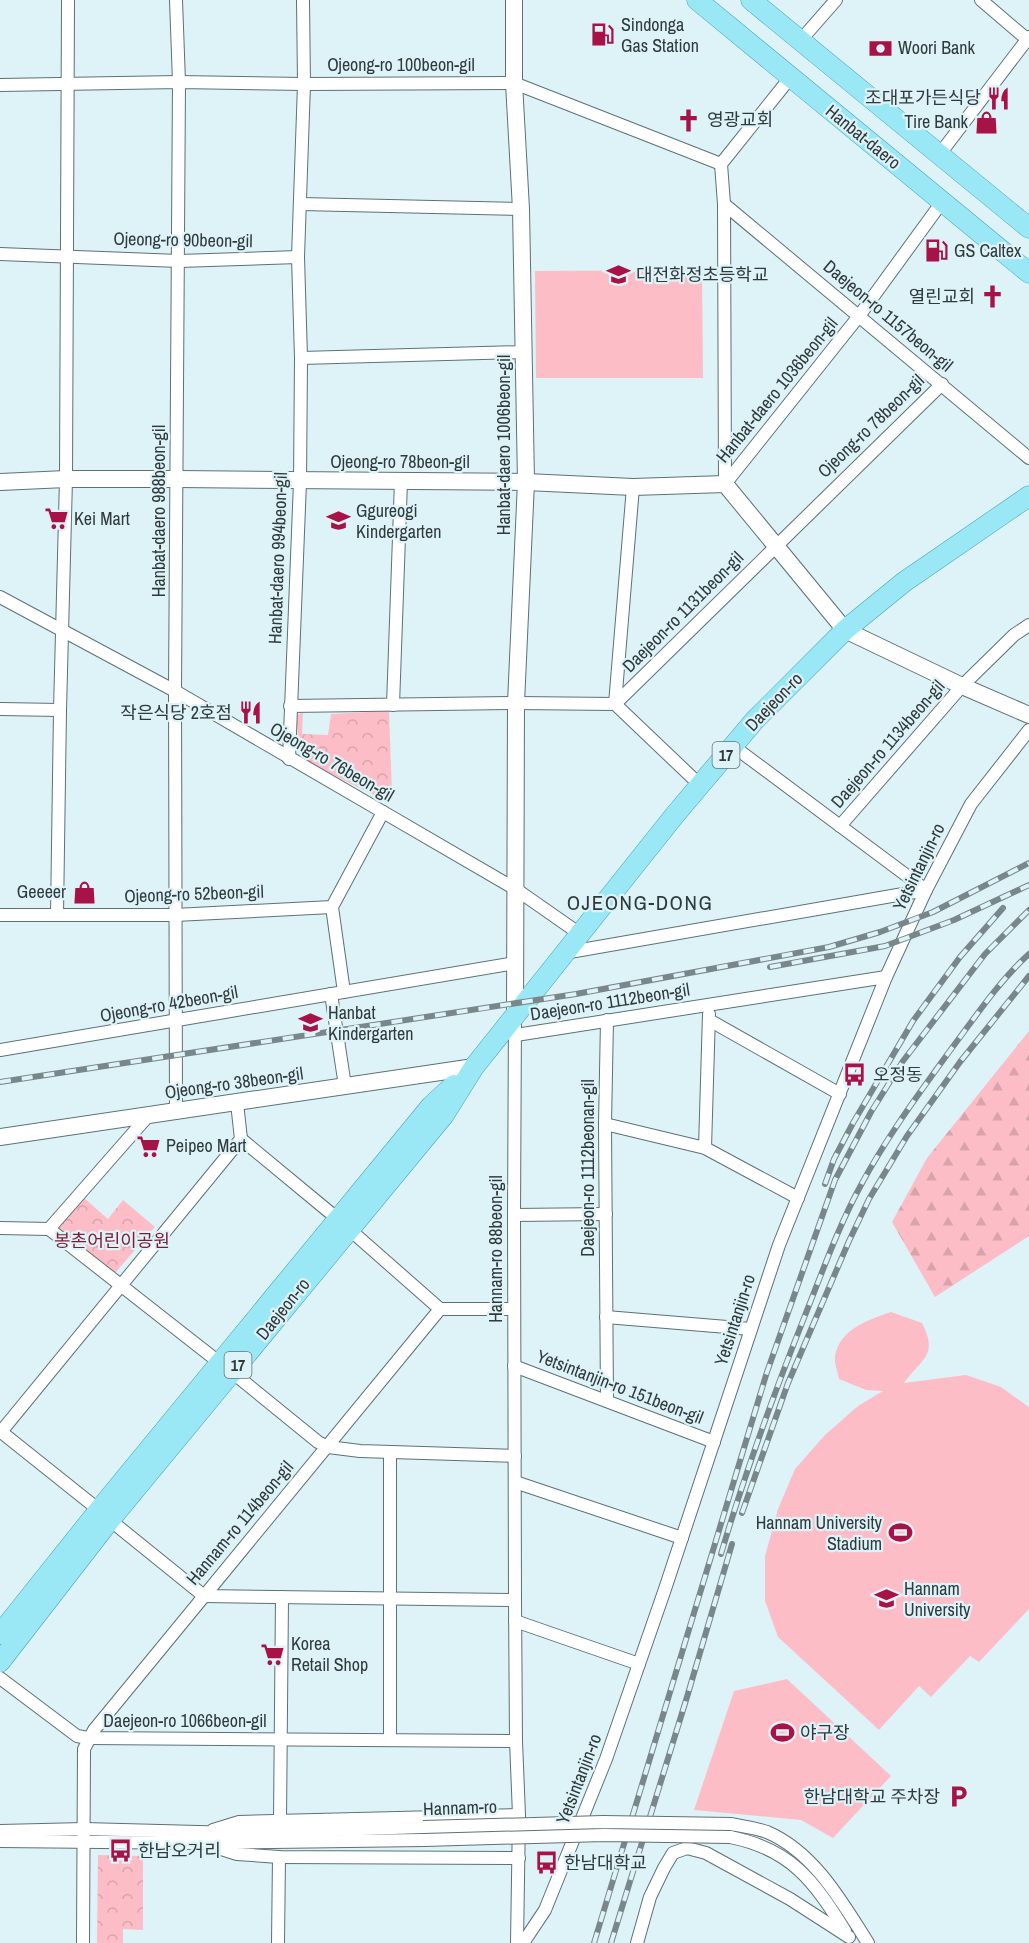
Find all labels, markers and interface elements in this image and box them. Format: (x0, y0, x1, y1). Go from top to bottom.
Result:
place label: Sindonga Gas Station (621, 12, 699, 58)
fuel station icon: Sindonga Gas Station (590, 22, 616, 48)
bank icon: Woori Bank (867, 35, 893, 61)
place label: Woori Bank (898, 35, 975, 60)
street label: Ojeong-ro 100beon-gil (327, 52, 475, 77)
place label: 조대포가든식당 (865, 85, 981, 110)
restaurant icon: 조대포가든식당 (986, 85, 1012, 111)
street label: Hanbat-daero (820, 98, 906, 175)
church icon: 영광교회 (676, 107, 702, 133)
place label: 영광교회 (707, 107, 773, 132)
place label: Tire Bank (904, 109, 969, 134)
shop icon: Tire Bank (973, 109, 999, 135)
street label: Ojeong-ro 90beon-gil (113, 226, 253, 253)
fuel station icon: GS Caltex (923, 238, 949, 264)
place label: GS Caltex (954, 238, 1022, 263)
street label: Daejeon-ro 1157beon-gil (818, 254, 958, 377)
school or university icon: 대전화정초등학교 (605, 262, 631, 288)
place label: 대전화정초등학교 (636, 262, 768, 287)
place label: 열린교회 (909, 284, 975, 309)
church icon: 열린교회 (980, 284, 1006, 310)
street label: Hanbat-daero 1036beon-gil (710, 312, 843, 468)
street label: Hanbat-daero 1006beon-gil (491, 355, 516, 535)
street label: Ojeong-ro 78beon-gil (812, 368, 930, 483)
street label: Hanbat-daero 988beon-gil (146, 425, 171, 597)
street label: Ojeong-ro 78beon-gil (330, 449, 470, 474)
street label: Hanbat-daero 994beon-gil (262, 471, 293, 645)
place label: Ggureogi Kindergarten (356, 498, 441, 544)
supermarket icon: Kei Mart (43, 506, 69, 532)
place label: Kei Mart (74, 506, 130, 531)
school or university icon: Ggureogi Kindergarten (325, 508, 351, 534)
street label: Daejeon-ro 1131beon-gil (616, 545, 749, 678)
street label: Daejeon-ro (739, 667, 808, 737)
street label: Daejeon-ro 1134beon-gil (825, 674, 950, 813)
place label: 작은식당 2호점 (120, 700, 232, 725)
restaurant icon: 작은식당 2호점 (237, 700, 263, 726)
street label: Ojeong-ro 76beon-gil (266, 716, 399, 807)
road number: 17 (712, 742, 740, 768)
street label: Yetsintanjin-ro (887, 819, 951, 915)
place label: Geeeer (17, 879, 66, 904)
shop icon: Geeeer (71, 879, 97, 905)
street label: Ojeong-ro 52beon-gil (124, 879, 264, 908)
district label: OJEONG-DONG (567, 888, 713, 917)
street label: Daejeon-ro 1112beon-gil (528, 977, 691, 1026)
street label: Ojeong-ro 42beon-gil (98, 979, 240, 1028)
place label: Hanbat Kindergarten (328, 1000, 413, 1046)
school or university icon: Hanbat Kindergarten (297, 1010, 323, 1036)
street label: Ojeong-ro 38beon-gil (163, 1060, 305, 1105)
bus stop icon: 오정동 (842, 1062, 868, 1088)
place label: 오정동 (873, 1062, 923, 1087)
street label: Daejeon-ro 1112beonan-gil (575, 1079, 600, 1257)
supermarket icon: Peipeo Mart (135, 1133, 161, 1159)
place label: Peipeo Mart (166, 1133, 246, 1158)
street label: Hannam-ro 88beon-gil (483, 1175, 508, 1323)
park label: 봉촌어린이공원 (54, 1228, 170, 1253)
street label: Yetsintanjin-ro (708, 1271, 761, 1369)
street label: Daejeon-ro (250, 1272, 315, 1345)
street label: Yetsintanjin-ro 151beon-gil (533, 1343, 707, 1430)
road number: 17 (224, 1352, 252, 1378)
street label: Hannam-ro 114beon-gil (180, 1455, 299, 1590)
place label: Hannam University Stadium (756, 1510, 883, 1556)
sports icon: Hannam University Stadium (887, 1520, 913, 1546)
place label: Hannam University (904, 1576, 971, 1622)
school or university icon: Hannam University (873, 1586, 899, 1612)
place label: Korea Retail Shop (291, 1631, 368, 1677)
supermarket icon: Korea Retail Shop (260, 1641, 286, 1667)
street label: Daejeon-ro 1066beon-gil (103, 1708, 267, 1733)
sports icon: 야구장 (769, 1720, 795, 1746)
place label: 야구장 (800, 1720, 850, 1745)
street label: Yetsintanjin-ro (550, 1730, 607, 1828)
place label: 한남대학교 주차장 (803, 1784, 940, 1809)
parking icon: 한남대학교 주차장 (945, 1784, 971, 1810)
street label: Hannam-ro (423, 1794, 497, 1821)
bus stop icon: 한남오거리 (107, 1838, 133, 1864)
place label: 한남오거리 (138, 1838, 221, 1863)
bus stop icon: 한남대학교 (533, 1850, 559, 1876)
place label: 한남대학교 (564, 1850, 647, 1875)

